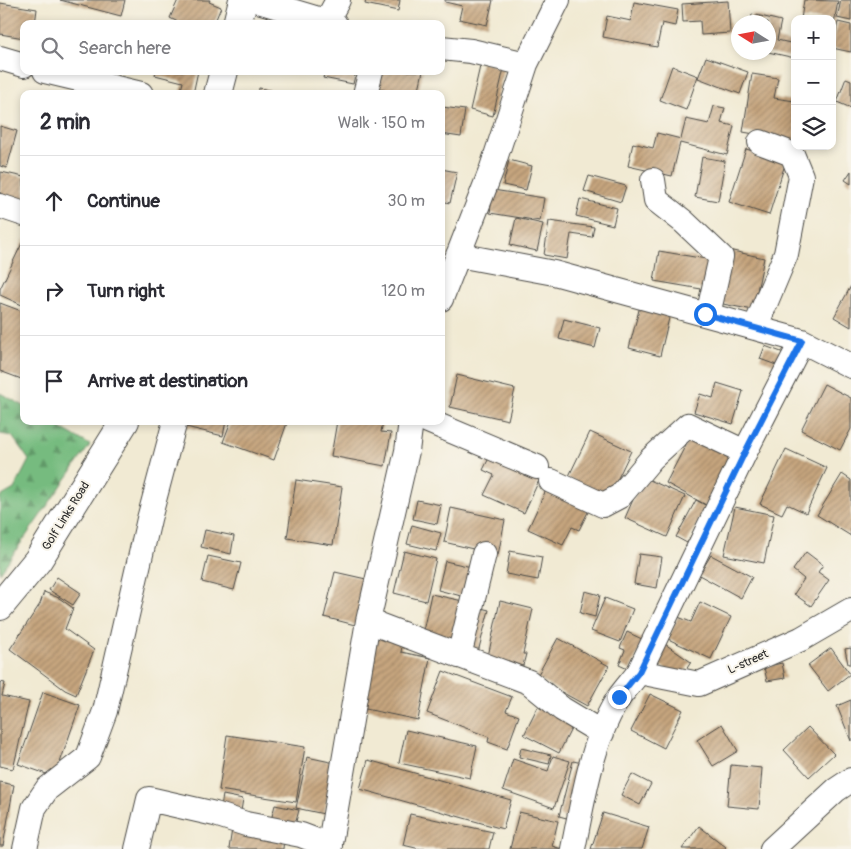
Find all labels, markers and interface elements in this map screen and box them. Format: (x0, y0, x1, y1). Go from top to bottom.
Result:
north arrow (731, 15, 776, 60)
map controls (791, 15, 836, 150)
button: + (791, 15, 836, 60)
search box (20, 20, 445, 75)
icon: search (38, 34, 66, 62)
text: Search here (78, 36, 171, 60)
button: − (791, 60, 836, 105)
button: layers (791, 105, 836, 150)
text: 2 min (40, 109, 90, 136)
text: Walk · 150 m (338, 113, 425, 133)
icon: ahead (40, 187, 68, 215)
text: Continue (87, 189, 160, 213)
text: 30 m (387, 191, 425, 211)
icon: right (40, 277, 68, 305)
text: Turn right (87, 279, 165, 303)
text: 120 m (381, 281, 425, 301)
route start (694, 303, 717, 326)
icon: arrive (40, 367, 68, 395)
text: Arrive at destination (87, 369, 248, 393)
street label: Golf Links Road (39, 479, 93, 553)
street label: L-street (725, 646, 771, 678)
route end (608, 686, 631, 709)

